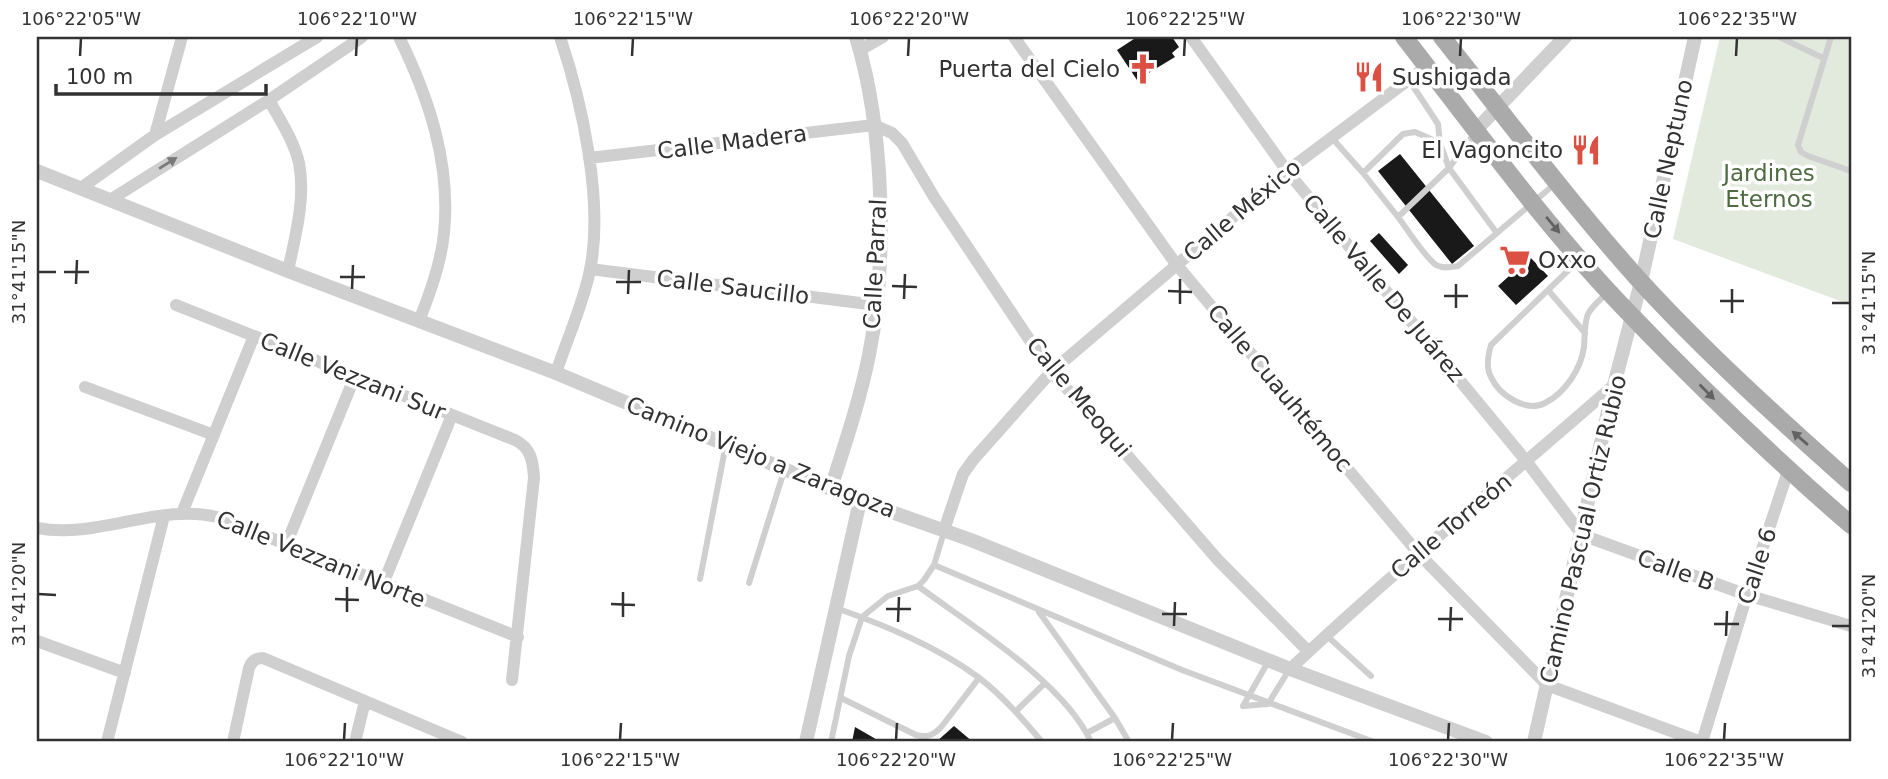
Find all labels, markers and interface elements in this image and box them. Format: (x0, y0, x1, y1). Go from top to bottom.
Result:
text: 106°22'05"W (21, 8, 141, 29)
text: 106°22'10"W (297, 8, 417, 29)
text: 106°22'15"W (573, 8, 693, 29)
text: 106°22'20"W (849, 8, 969, 29)
text: 106°22'25"W (1125, 8, 1245, 29)
text: 106°22'30"W (1401, 8, 1521, 29)
text: 106°22'35"W (1677, 8, 1797, 29)
scale bar (56, 52, 266, 96)
church icon: Puerta del Cielo (1126, 52, 1160, 86)
place label: Puerta del Cielo (938, 56, 1120, 82)
restaurant icon: Sushigada (1352, 60, 1386, 94)
place label: Sushigada (1392, 64, 1512, 90)
text: 100 m (66, 65, 133, 89)
street label: Calle Neptuno (1638, 77, 1698, 241)
street label: Calle Madera (656, 120, 808, 164)
restaurant icon: El Vagoncito (1569, 133, 1603, 167)
place label: El Vagoncito (1421, 137, 1563, 163)
street label: Calle México (1178, 154, 1306, 266)
one-way arrow (158, 157, 178, 170)
park label: Jardines Eternos (1721, 160, 1815, 212)
street label: Calle Valle De Juárez (1298, 189, 1470, 387)
street label: Calle Parral (859, 198, 891, 330)
one-way arrow (1545, 216, 1560, 233)
text: 31°41'15"N (8, 220, 29, 324)
supermarket icon: Oxxo (1498, 243, 1532, 277)
place label: Oxxo (1538, 247, 1597, 273)
text: 31°41'15"N (1858, 251, 1879, 355)
street label: Calle Saucillo (655, 265, 811, 309)
street label: Calle Cuauhtémoc (1202, 299, 1358, 477)
street label: Calle Vezzani Sur (256, 327, 450, 425)
street label: Calle Meoqui (1021, 332, 1137, 462)
street label: Camino Pascual Ortiz Rubio (1535, 372, 1631, 686)
one-way arrow (1699, 383, 1716, 400)
street label: Camino Viejo a Zaragoza (623, 391, 899, 523)
one-way arrow (1791, 430, 1809, 446)
street label: Calle Torreón (1385, 468, 1517, 584)
street label: Calle Vezzani Norte (213, 505, 429, 613)
street label: Calle 6 (1732, 524, 1782, 608)
text: 31°41'20"N (8, 542, 29, 646)
street label: Calle B (1634, 544, 1718, 596)
text: 31°41'20"N (1858, 574, 1879, 678)
text: 106°22'10"W (284, 749, 404, 770)
text: 106°22'15"W (560, 749, 680, 770)
text: 106°22'20"W (836, 749, 956, 770)
text: 106°22'25"W (1112, 749, 1232, 770)
text: 106°22'30"W (1388, 749, 1508, 770)
text: 106°22'35"W (1664, 749, 1784, 770)

